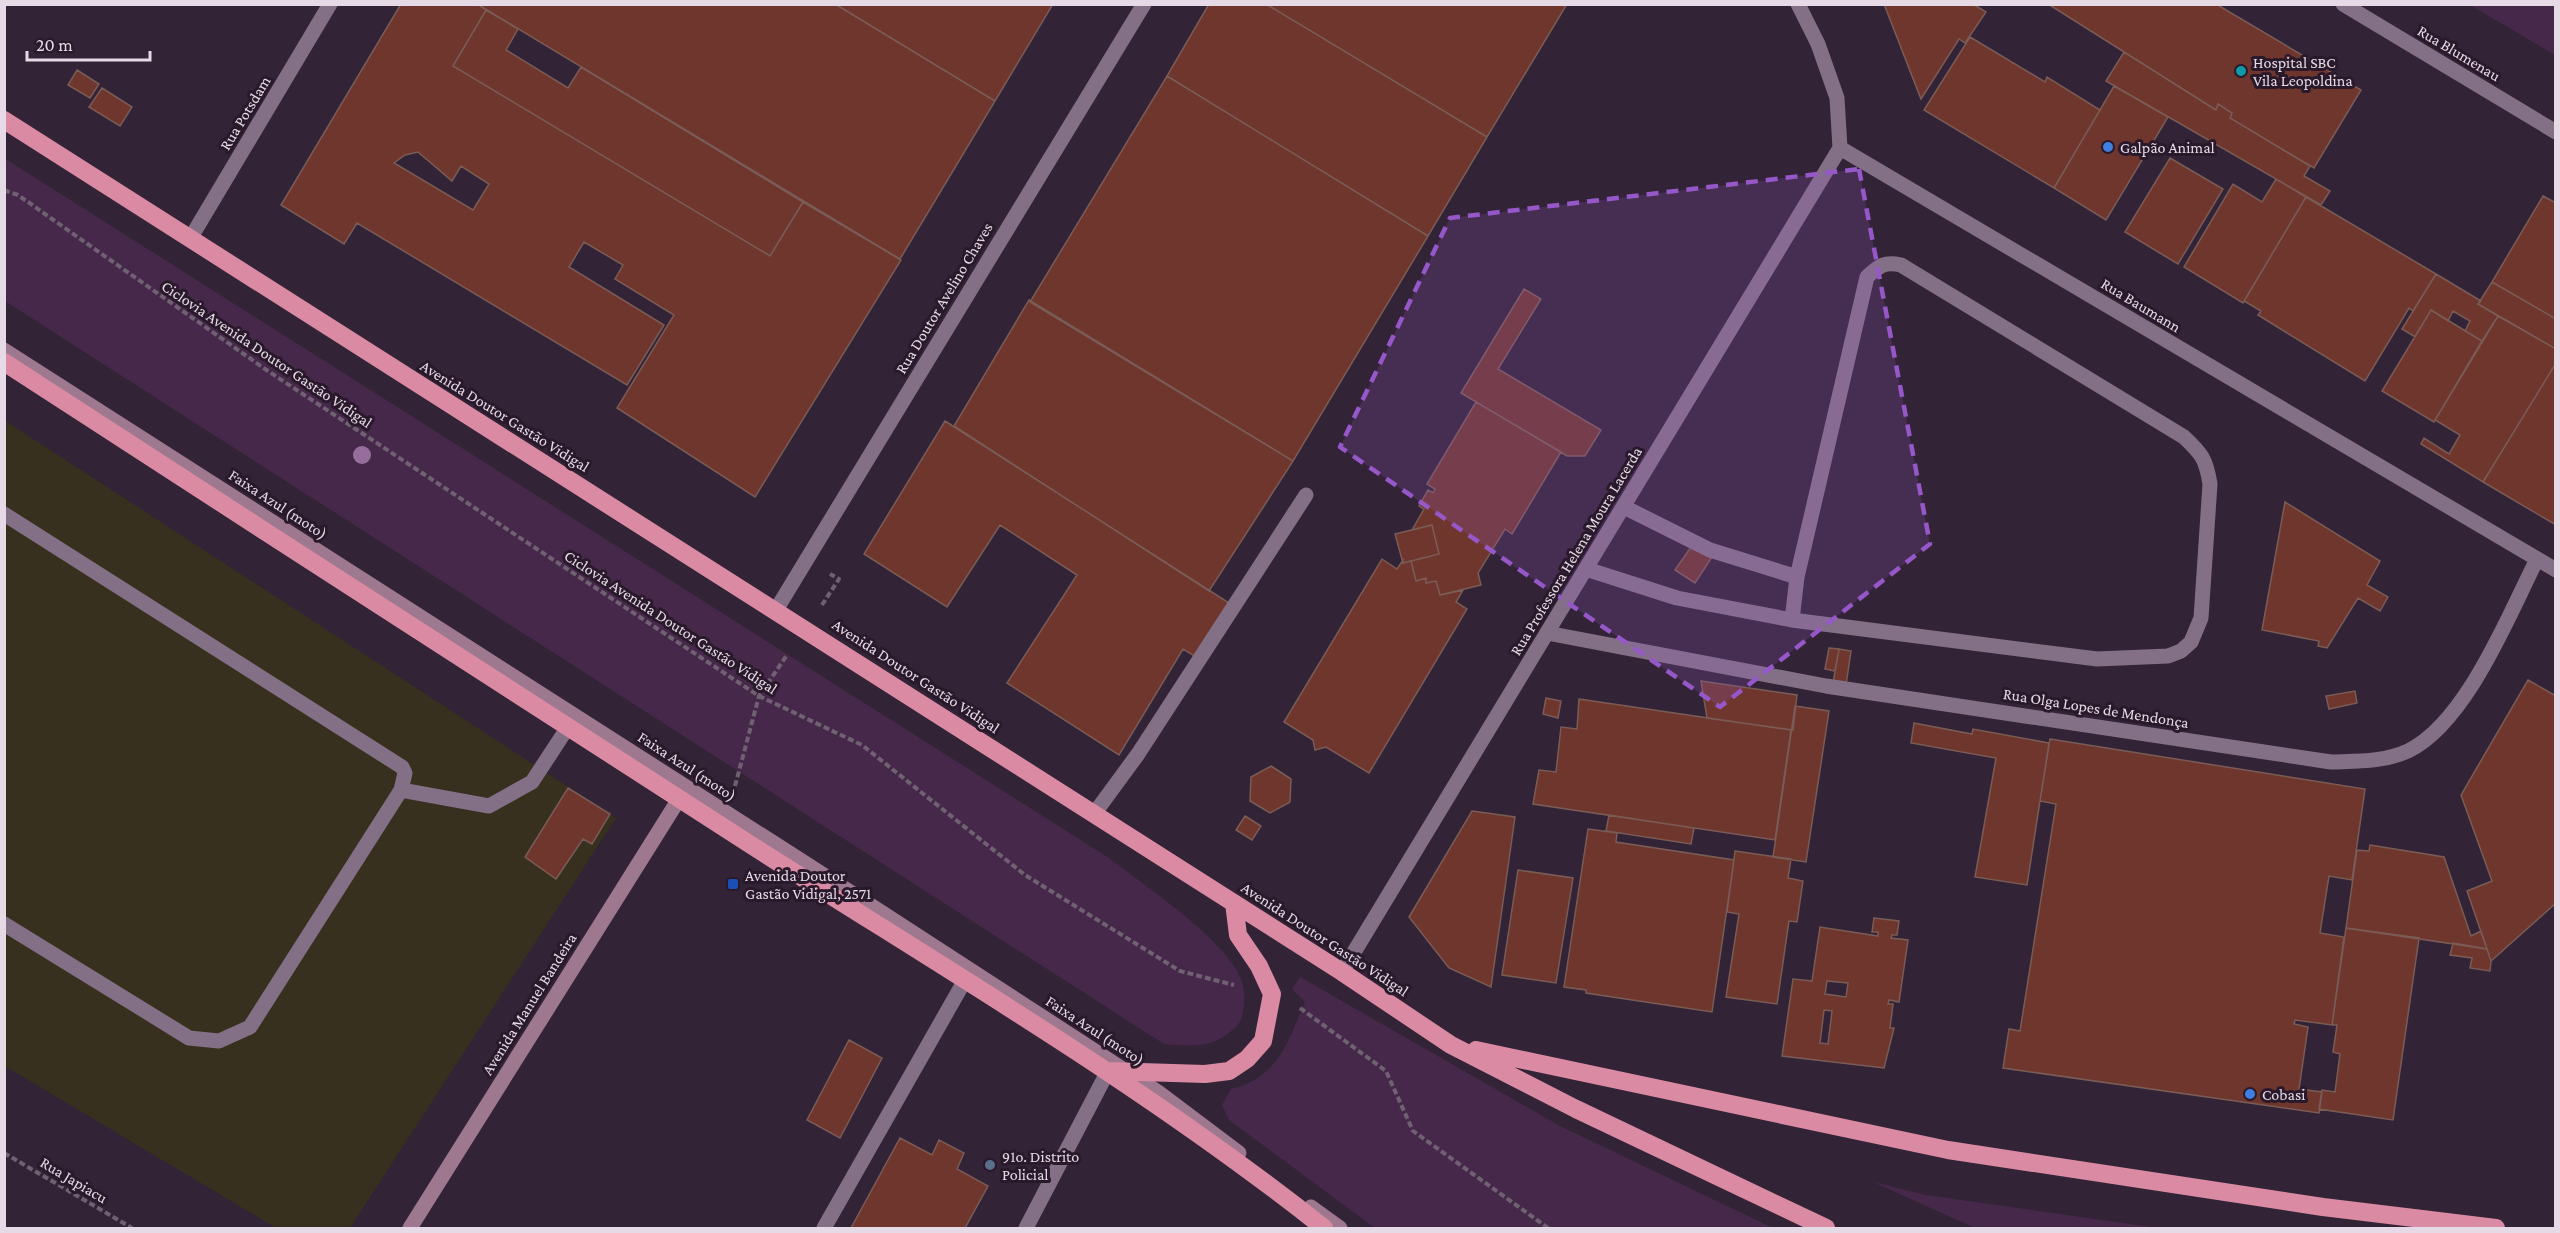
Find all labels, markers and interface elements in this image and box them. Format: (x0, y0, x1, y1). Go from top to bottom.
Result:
street label: Rua Blumenau (2415, 22, 2504, 85)
scale bar (27, 24, 150, 62)
text: 20 m (36, 35, 73, 55)
place label: Hospital SBC Vila Leopoldina (2253, 54, 2353, 90)
marker: Hospital SBC Vila Leopoldina (2234, 64, 2248, 78)
street label: Rua Potsdam (216, 73, 274, 153)
place label: Galpão Animal (2120, 139, 2215, 157)
marker: Galpão Animal (2101, 140, 2115, 154)
street label: Rua Doutor Avelino Chaves (892, 219, 996, 377)
street label: Rua Baumann (2098, 275, 2184, 336)
street label: Ciclovia Avenida Doutor Gastão Vidigal (158, 277, 375, 432)
street label: Avenida Doutor Gastão Vidigal (417, 357, 593, 476)
street label: Rua Professora Helena Moura Lacerda (1507, 443, 1645, 658)
street label: Faixa Azul (moto) (225, 466, 330, 543)
street label: Ciclovia Avenida Doutor Gastão Vidigal (561, 547, 781, 698)
street label: Avenida Doutor Gastão Vidigal (829, 616, 1003, 737)
street label: Rua Olga Lopes de Mendonça (2002, 685, 2191, 732)
street label: Faixa Azul (moto) (634, 728, 739, 805)
place label: Avenida Doutor Gastão Vidigal, 2571 (745, 867, 871, 903)
marker: Avenida Doutor Gastão Vidigal, 2571 (726, 877, 740, 891)
street label: Avenida Doutor Gastão Vidigal (1238, 879, 1412, 1000)
street label: Avenida Manuel Bandeira (478, 930, 580, 1078)
street label: Faixa Azul (moto) (1042, 992, 1147, 1069)
place label: Cobasi (2262, 1086, 2305, 1103)
marker: Cobasi (2243, 1087, 2257, 1101)
place label: 91o. Distrito Policial (1002, 1148, 1079, 1183)
street label: Rua Japiacu (37, 1153, 111, 1208)
marker: 91o. Distrito Policial (983, 1158, 997, 1172)

